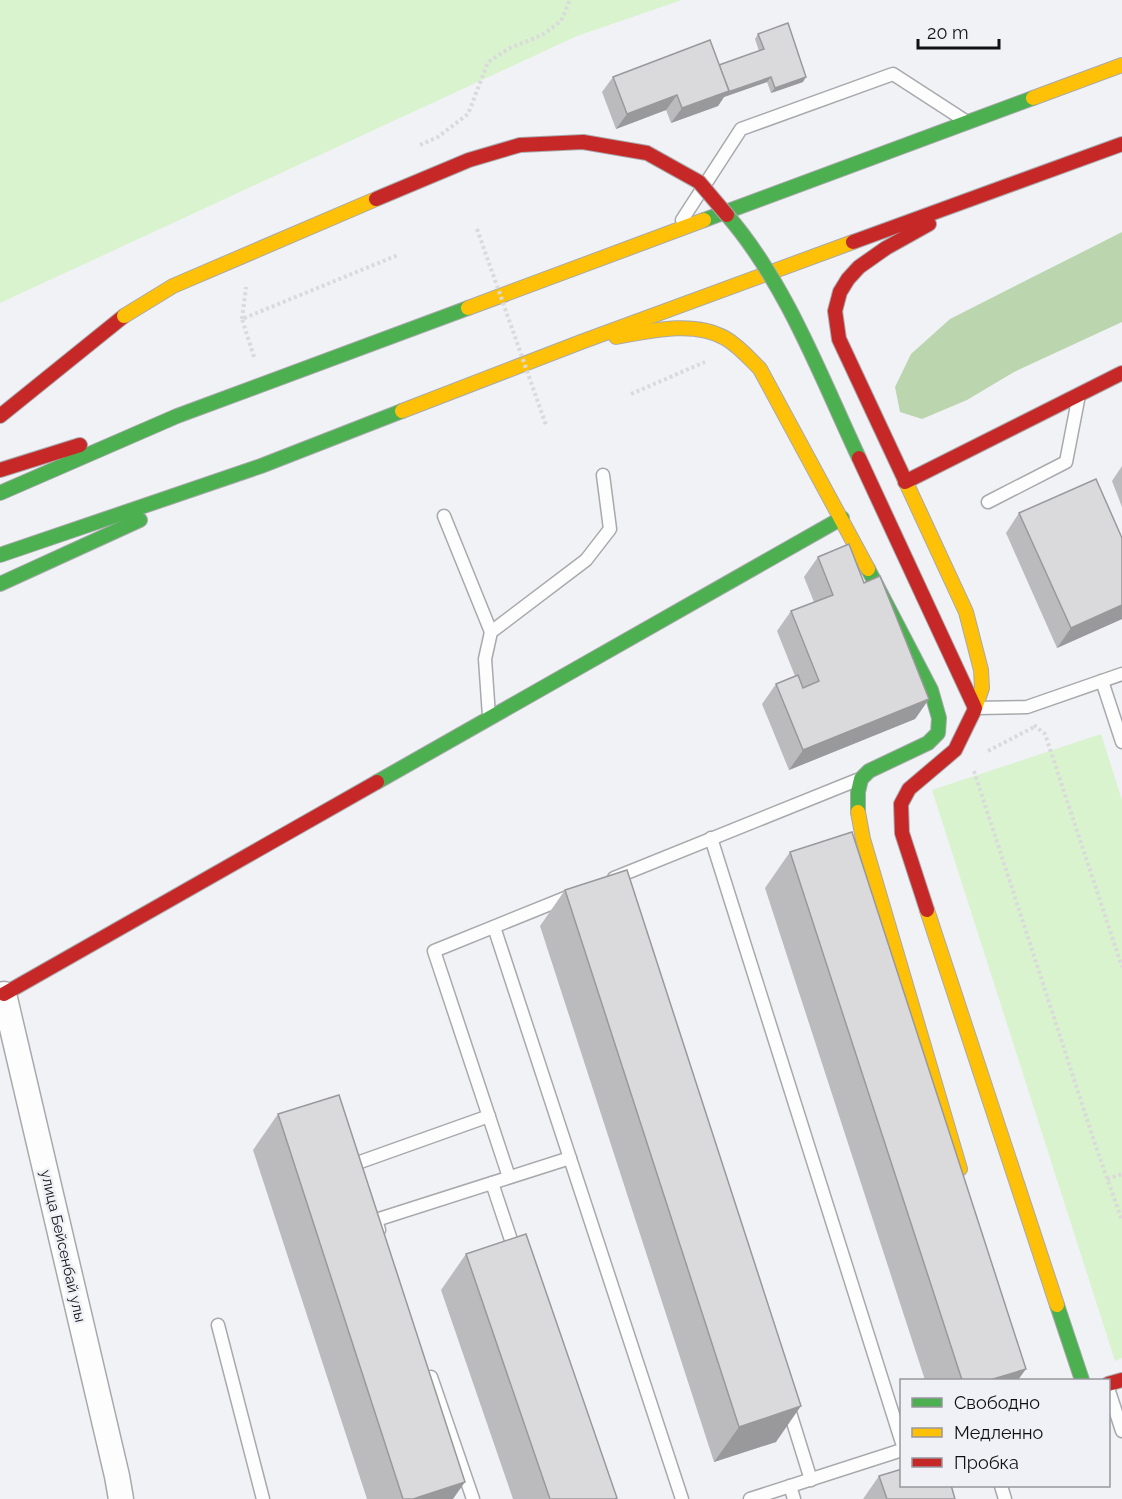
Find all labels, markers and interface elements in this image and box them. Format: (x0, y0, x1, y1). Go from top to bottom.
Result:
scale bar (918, 12, 999, 50)
text: 20 m (927, 22, 969, 43)
street label: улица Бейсенбай улы (37, 1168, 89, 1324)
legend (900, 1379, 1110, 1487)
text: Свободно (954, 1392, 1040, 1413)
text: Медленно (954, 1422, 1043, 1443)
text: Пробка (954, 1452, 1019, 1473)

